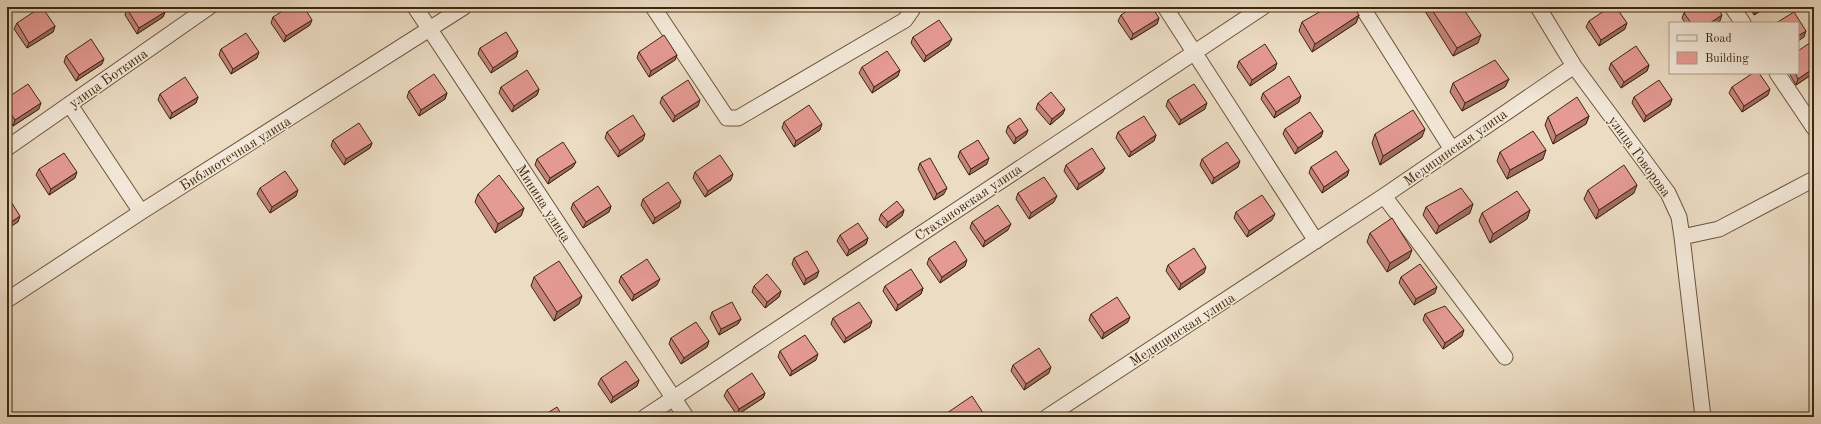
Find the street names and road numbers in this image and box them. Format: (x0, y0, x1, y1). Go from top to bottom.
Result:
street label: улица Боткина (67, 47, 150, 111)
street label: Медицинская улица (1401, 107, 1510, 189)
street label: Библиотечная улица (178, 114, 293, 194)
street label: улица Говорова (1605, 114, 1673, 200)
street label: Минина улица (513, 162, 573, 245)
street label: Стахановская улица (913, 162, 1025, 244)
street label: Медицинская улица (1127, 291, 1238, 369)

